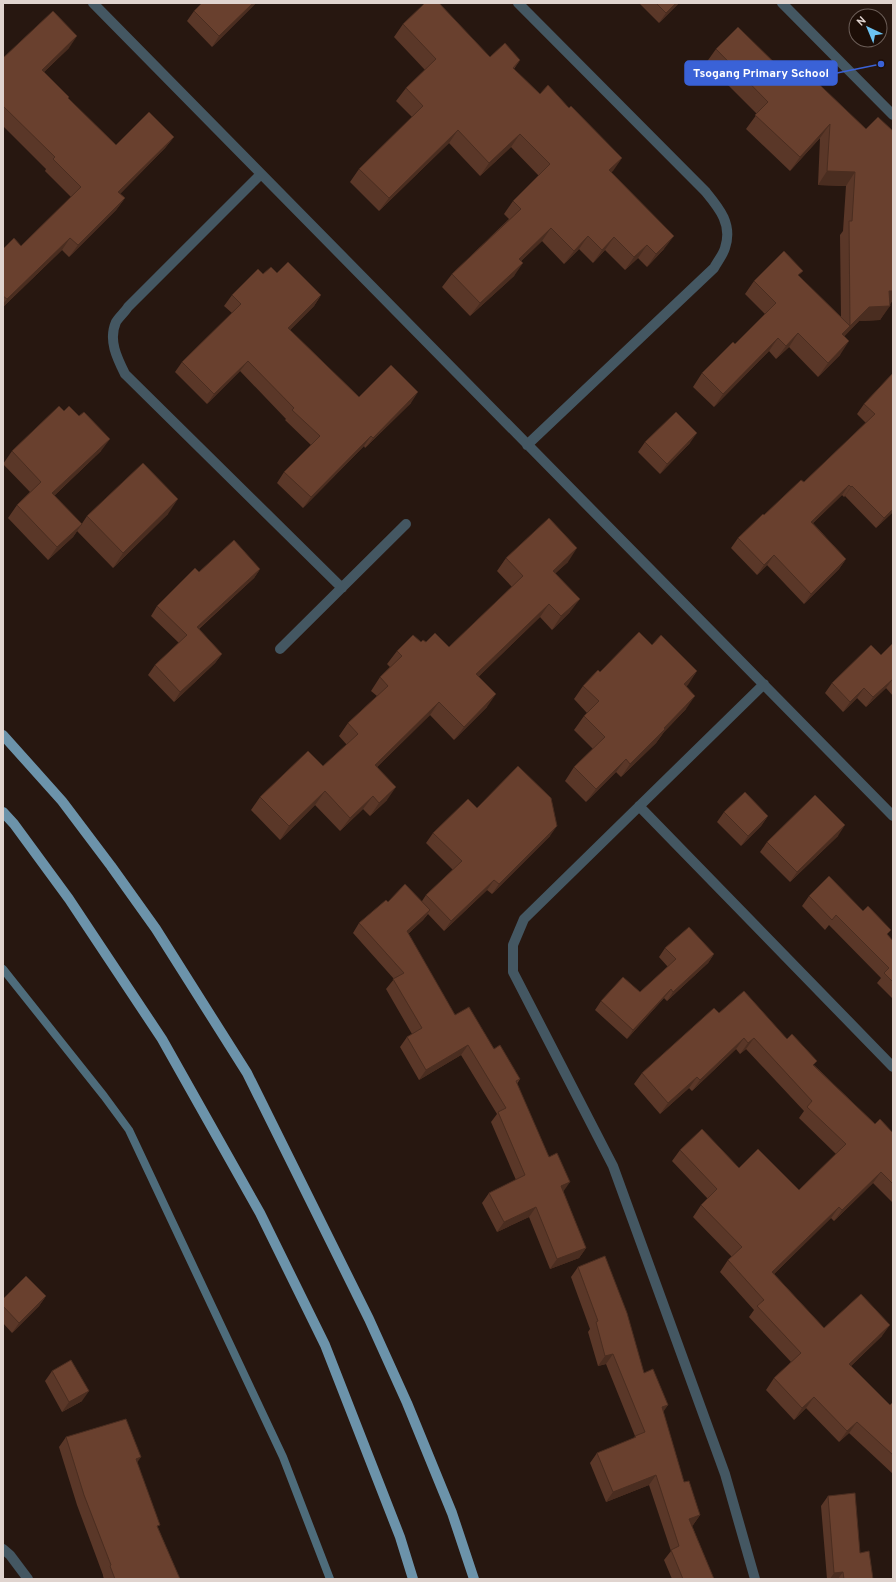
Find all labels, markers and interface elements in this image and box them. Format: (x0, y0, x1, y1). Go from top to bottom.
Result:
north arrow (848, 8, 888, 48)
text: N (854, 14, 869, 29)
callout: Tsogang Primary School (685, 61, 837, 85)
text: Tsogang Primary School (693, 66, 829, 82)

